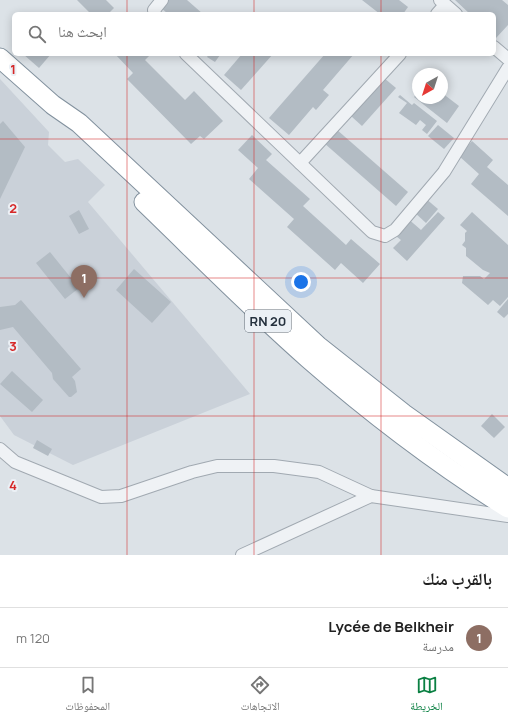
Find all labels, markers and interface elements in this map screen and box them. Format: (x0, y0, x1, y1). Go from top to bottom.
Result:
search box (12, 12, 496, 56)
text: ابحث هنا (58, 21, 107, 42)
icon: search (26, 23, 48, 45)
text: 1 (10, 60, 16, 78)
north arrow (412, 68, 448, 104)
text: 2 (9, 199, 17, 217)
pin: 1 (71, 265, 97, 298)
your location (291, 272, 311, 292)
road number: RN 20 (245, 310, 291, 332)
text: 3 (9, 337, 17, 355)
text: 4 (9, 476, 17, 494)
text: بالقرب منك (422, 567, 492, 590)
text: Lycée de Belkheir (328, 616, 454, 637)
text: 120 m (16, 629, 50, 647)
text: 1 (476, 629, 482, 647)
text: مدرسة (422, 637, 454, 655)
tab: المحفوظات (65, 674, 110, 717)
tab: الاتجاهات (241, 674, 280, 717)
tab: الخريطة (410, 674, 443, 717)

